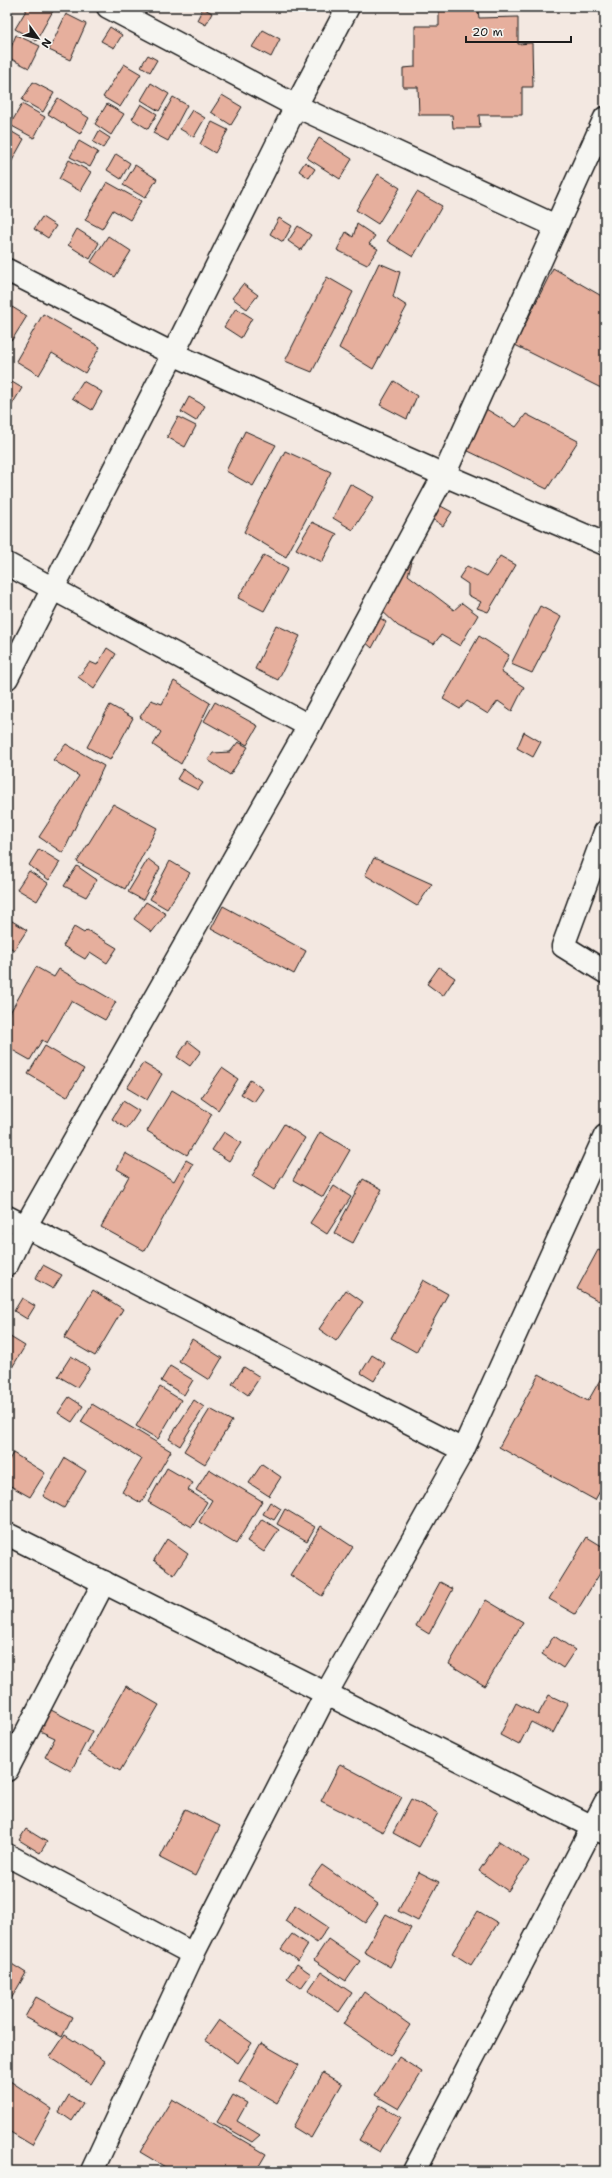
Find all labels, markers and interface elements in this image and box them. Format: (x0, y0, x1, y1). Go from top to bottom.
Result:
north arrow (18, 18, 58, 58)
scale bar (466, 18, 571, 44)
text: 20 m (472, 24, 503, 40)
text: N (37, 35, 55, 51)

